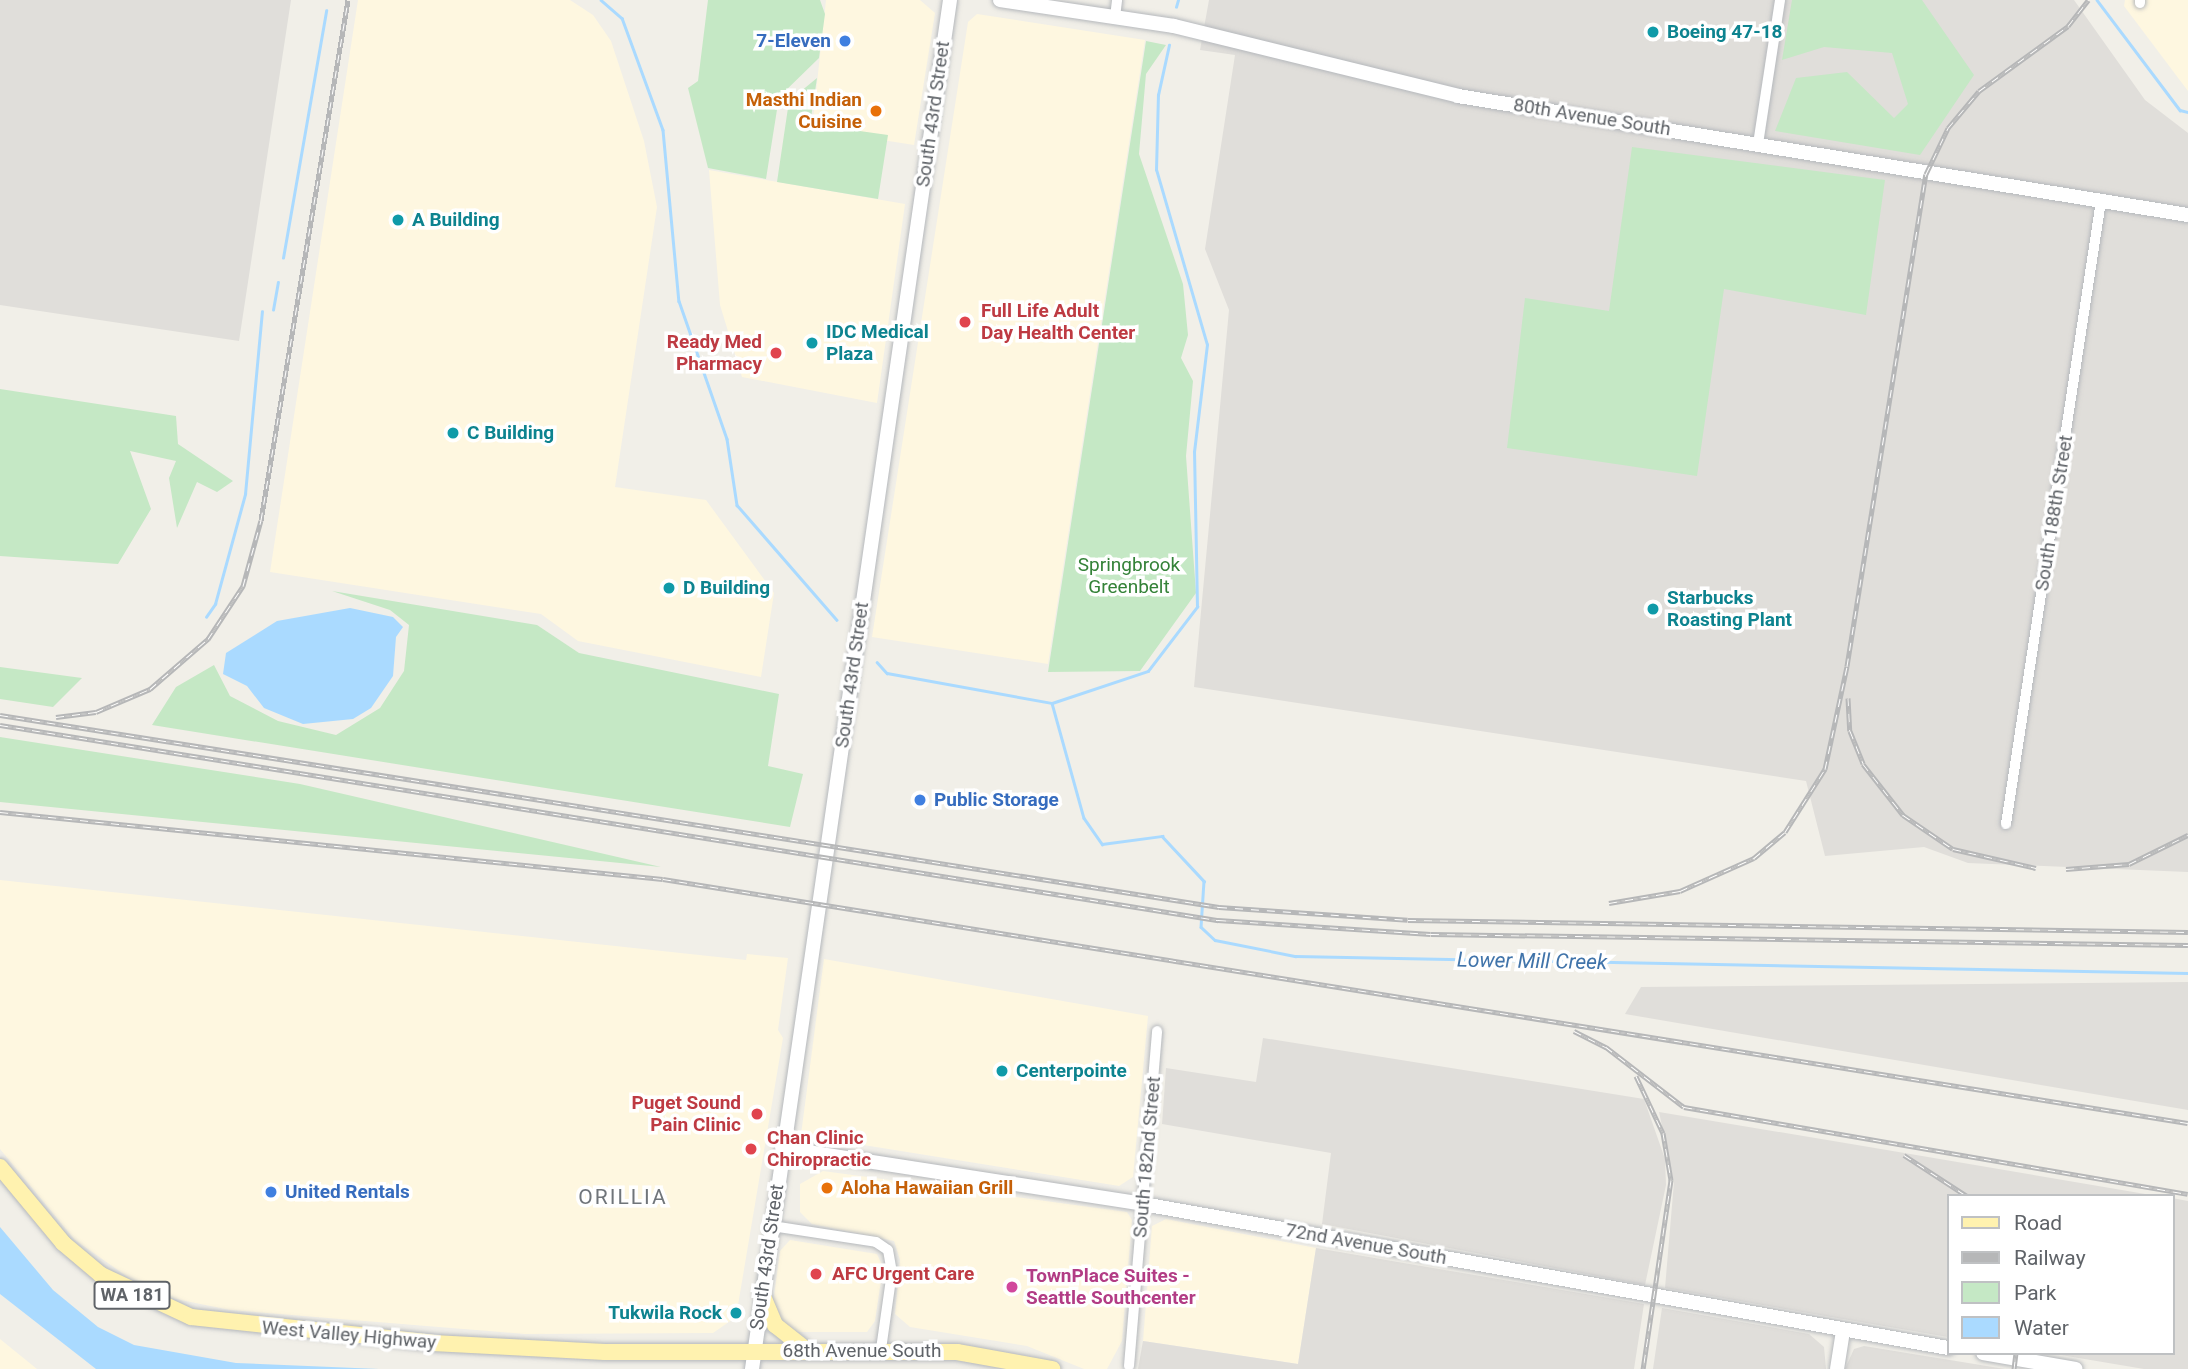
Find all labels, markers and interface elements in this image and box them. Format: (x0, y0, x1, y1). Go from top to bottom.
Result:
place label: Boeing 47-18 (1667, 21, 1782, 43)
marker: Boeing 47-18 (1645, 24, 1661, 40)
place label: 7-Eleven (756, 30, 831, 52)
marker: 7-Eleven (837, 33, 853, 49)
street label: South 43rd Street (911, 40, 955, 188)
place label: Masthi Indian Cuisine (746, 89, 862, 133)
street label: 80th Avenue South (1512, 93, 1672, 141)
marker: Masthi Indian Cuisine (868, 103, 884, 119)
place label: A Building (412, 209, 500, 231)
marker: A Building (390, 212, 406, 228)
place label: Full Life Adult Day Health Center (981, 300, 1135, 344)
marker: Full Life Adult Day Health Center (955, 312, 975, 332)
place label: IDC Medical Plaza (826, 321, 929, 365)
place label: Ready Med Pharmacy (667, 331, 762, 375)
marker: IDC Medical Plaza (804, 335, 820, 351)
marker: Ready Med Pharmacy (768, 345, 784, 361)
place label: C Building (467, 422, 554, 444)
marker: C Building (445, 425, 461, 441)
street label: South 188th Street (2030, 433, 2078, 593)
park label: Springbrook Greenbelt (1078, 554, 1180, 598)
place label: D Building (683, 577, 770, 599)
marker: D Building (661, 580, 677, 596)
place label: Starbucks Roasting Plant (1667, 587, 1792, 631)
street label: South 43rd Street (830, 601, 874, 749)
marker: Starbucks Roasting Plant (1645, 601, 1661, 617)
place label: Public Storage (934, 789, 1059, 811)
marker: Public Storage (912, 792, 928, 808)
water label: Lower Mill Creek (1457, 947, 1607, 975)
place label: Centerpointe (1016, 1060, 1127, 1082)
marker: Centerpointe (994, 1063, 1010, 1079)
street label: South 182nd Street (1129, 1075, 1165, 1239)
place label: Puget Sound Pain Clinic (631, 1092, 741, 1136)
marker: Puget Sound Pain Clinic (747, 1104, 767, 1124)
place label: Chan Clinic Chiropractic (767, 1127, 871, 1171)
marker: Chan Clinic Chiropractic (741, 1139, 761, 1159)
place label: Aloha Hawaiian Grill (841, 1177, 1013, 1199)
marker: Aloha Hawaiian Grill (819, 1180, 835, 1196)
place label: United Rentals (285, 1181, 410, 1203)
street label: South 43rd Street (745, 1183, 789, 1331)
marker: United Rentals (263, 1184, 279, 1200)
district label: ORILLIA (579, 1184, 667, 1210)
legend (1946, 1194, 2174, 1355)
text: Road (2014, 1211, 2062, 1235)
street label: 72nd Avenue South (1284, 1219, 1448, 1269)
text: Railway (2014, 1246, 2086, 1270)
place label: AFC Urgent Care (832, 1263, 974, 1285)
marker: AFC Urgent Care (806, 1264, 826, 1284)
place label: TownPlace Suites - Seattle Southcenter (1026, 1265, 1196, 1309)
marker: TownPlace Suites - Seattle Southcenter (1004, 1279, 1020, 1295)
road number: WA 181 (94, 1280, 170, 1310)
text: Park (2014, 1281, 2056, 1305)
place label: Tukwila Rock (608, 1302, 722, 1324)
marker: Tukwila Rock (728, 1305, 744, 1321)
street label: West Valley Highway (261, 1316, 437, 1354)
text: Water (2014, 1316, 2069, 1340)
street label: 68th Avenue South (783, 1340, 941, 1362)

